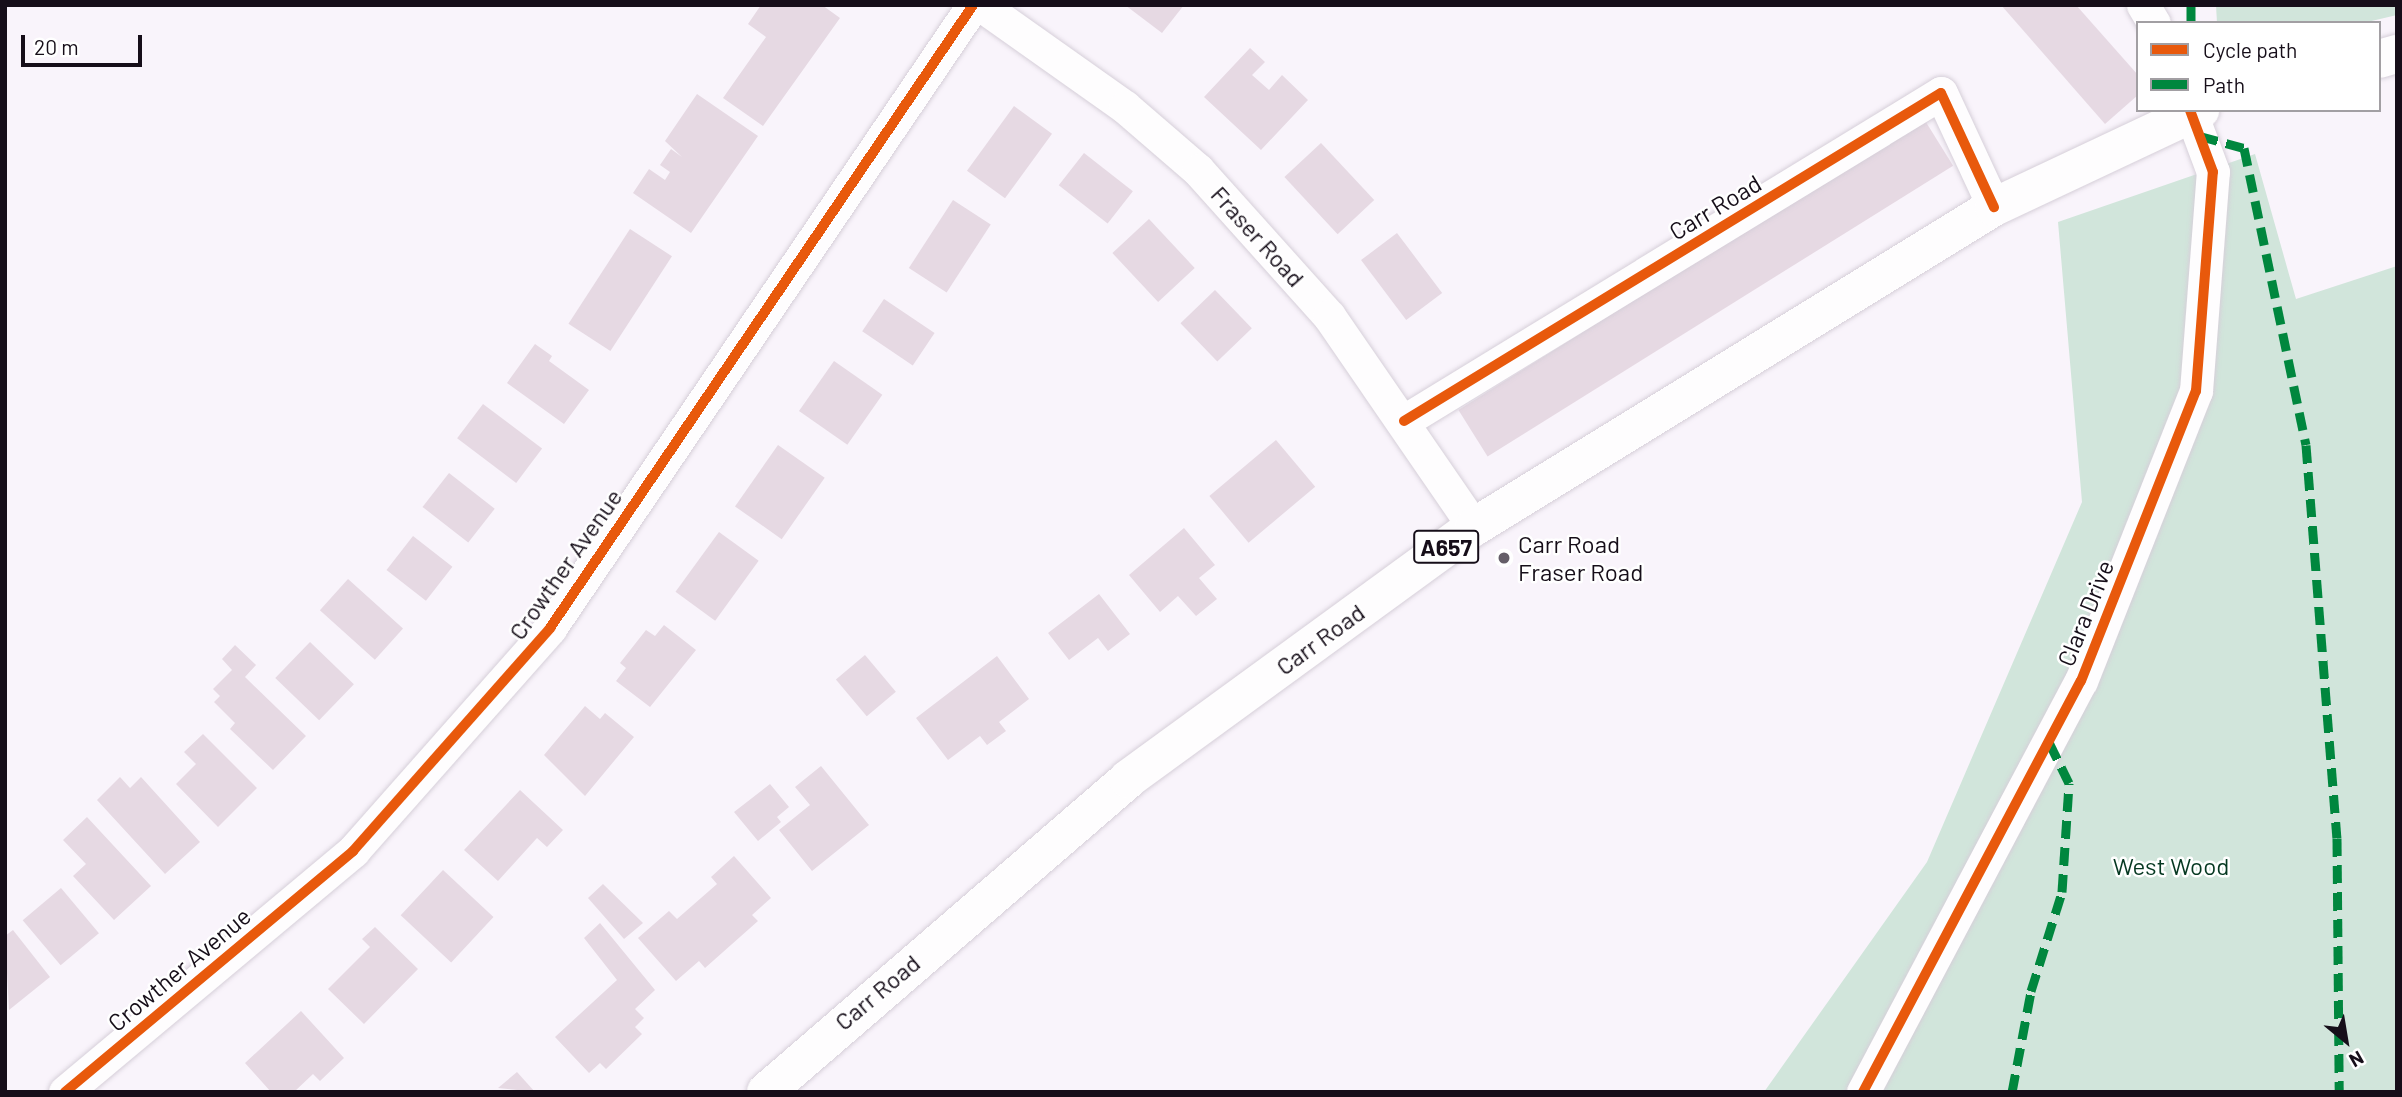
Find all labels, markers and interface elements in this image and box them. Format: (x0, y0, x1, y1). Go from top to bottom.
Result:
scale bar (24, 21, 145, 65)
legend (2136, 21, 2381, 112)
text: 20 m (34, 34, 79, 59)
text: Cycle path (2203, 37, 2297, 62)
text: Path (2203, 72, 2245, 97)
street label: Carr Road (1664, 168, 1766, 246)
street label: Fraser Road (1205, 180, 1311, 292)
street label: Crowther Avenue (502, 483, 628, 645)
road number: A657 (1413, 527, 1479, 566)
place label: Carr Road Fraser Road (1518, 530, 1643, 586)
marker: Carr Road Fraser Road (1496, 550, 1512, 566)
street label: Clara Drive (2051, 556, 2119, 670)
street label: Carr Road (1270, 597, 1370, 681)
park label: West Wood (2113, 852, 2229, 880)
street label: Crowther Avenue (102, 901, 256, 1037)
street label: Carr Road (829, 948, 925, 1036)
north arrow (2311, 1006, 2381, 1076)
text: N (2346, 1046, 2368, 1073)

